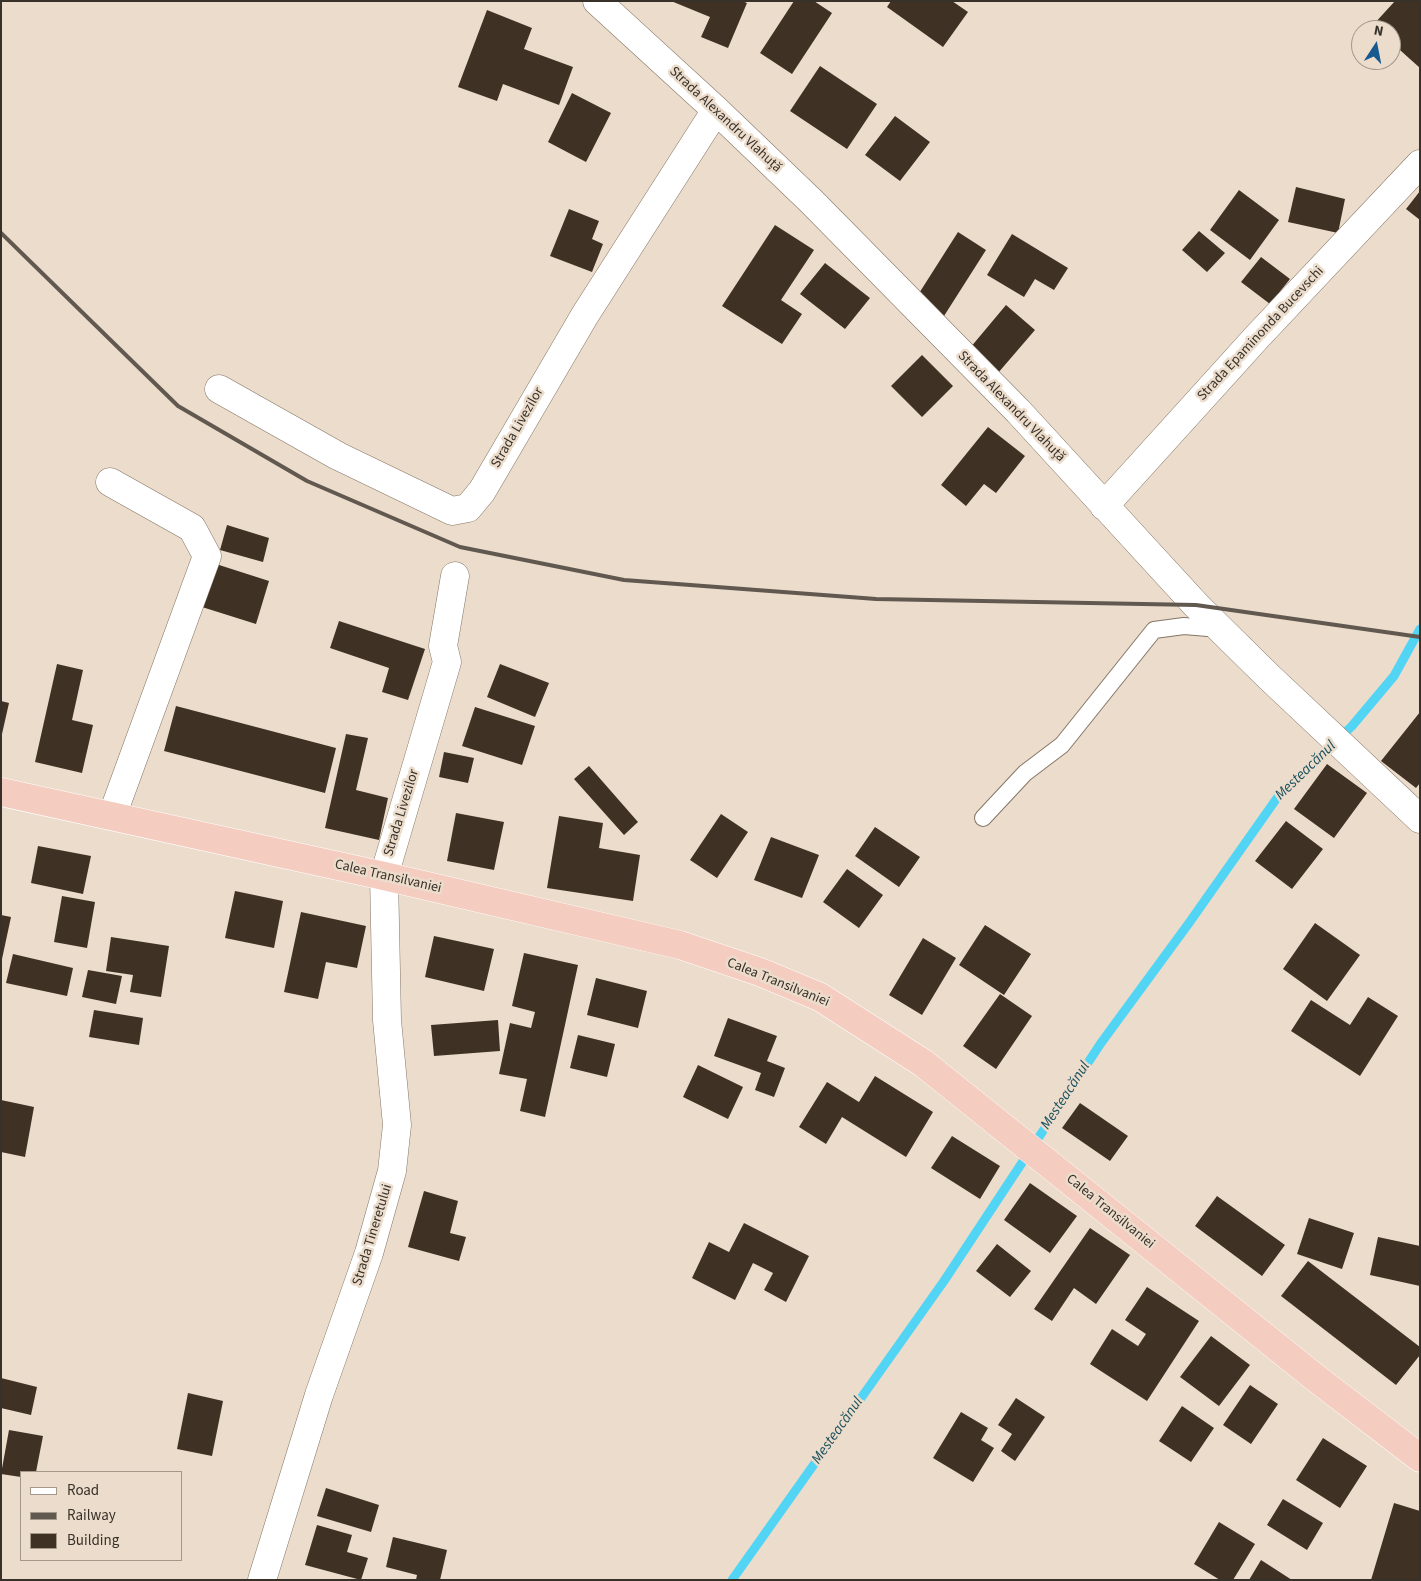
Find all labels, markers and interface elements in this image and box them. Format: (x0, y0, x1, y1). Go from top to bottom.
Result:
north arrow (1351, 20, 1401, 70)
text: N (1372, 21, 1385, 42)
street label: Strada Alexandru Vlahuță (665, 64, 785, 176)
street label: Strada Epaminonda Bucevschi (1194, 263, 1328, 405)
street label: Strada Alexandru Vlahuță (954, 348, 1068, 466)
street label: Strada Livezilor (488, 385, 548, 471)
water label: Mesteacănul (1272, 738, 1340, 804)
street label: Strada Livezilor (381, 767, 423, 859)
street label: Calea Transilvaniei (333, 857, 443, 897)
street label: Calea Transilvaniei (724, 955, 832, 1011)
water label: Mesteacănul (1037, 1059, 1095, 1133)
street label: Calea Transilvaniei (1062, 1171, 1158, 1253)
street label: Strada Tineretului (350, 1182, 396, 1288)
water label: Mesteacănul (808, 1394, 868, 1468)
legend (20, 1471, 182, 1561)
text: Road (67, 1480, 99, 1501)
text: Railway (67, 1505, 116, 1526)
text: Building (67, 1530, 119, 1551)

